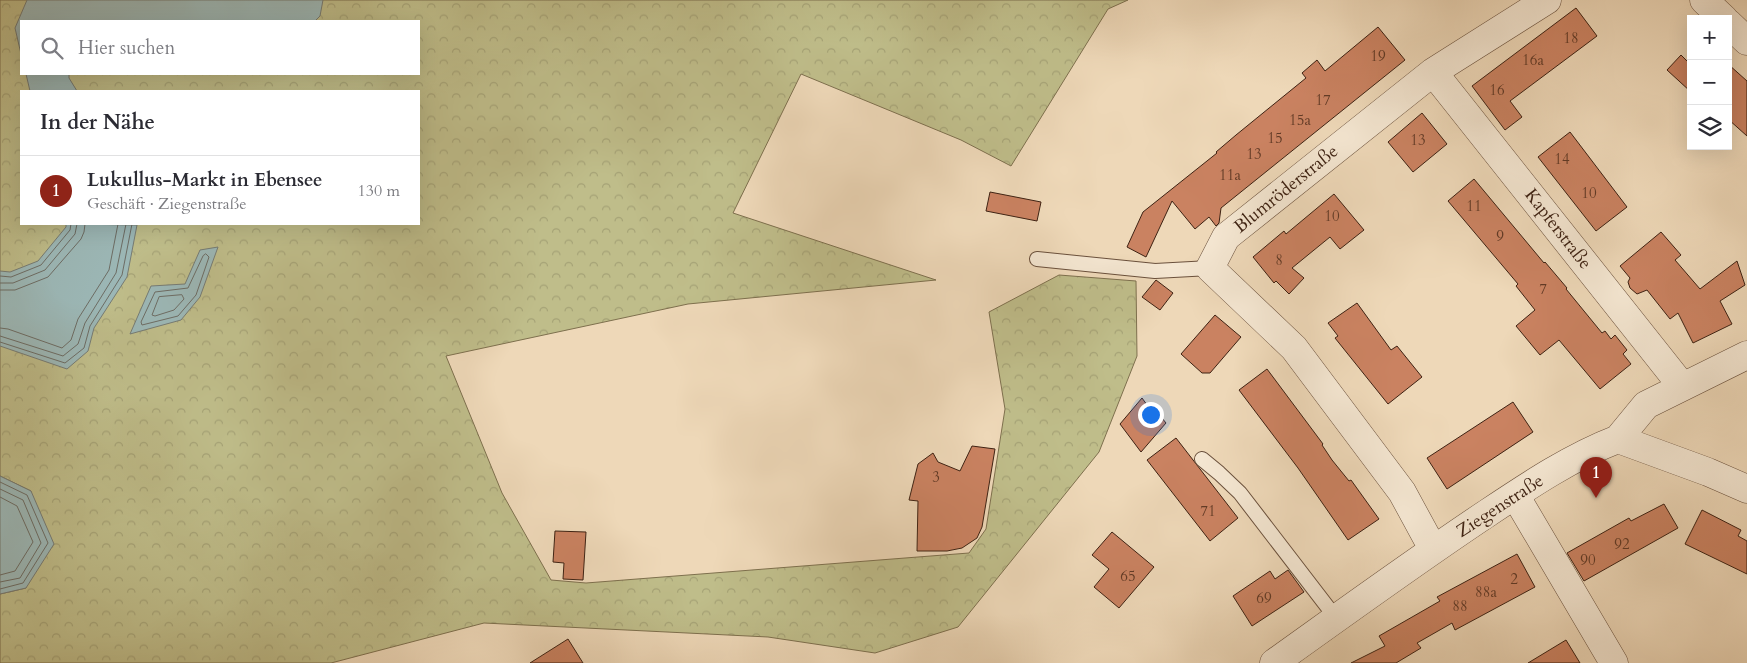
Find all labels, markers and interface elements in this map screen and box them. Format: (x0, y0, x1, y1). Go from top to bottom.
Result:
map controls (1687, 15, 1732, 150)
button: + (1687, 15, 1732, 60)
search box (20, 20, 420, 75)
house number: 18 (1563, 28, 1579, 48)
icon: search (38, 34, 66, 62)
text: Hier suchen (78, 35, 175, 61)
house number: 19 (1370, 46, 1386, 66)
house number: 16a (1522, 50, 1544, 70)
button: − (1687, 60, 1732, 105)
house number: 16 (1489, 80, 1505, 100)
house number: 17 (1315, 90, 1331, 110)
button: layers (1687, 105, 1732, 150)
text: In der Nähe (40, 108, 155, 137)
house number: 15a (1289, 110, 1311, 130)
house number: 15 (1267, 128, 1283, 148)
house number: 13 (1410, 130, 1426, 150)
street label: Blumröderstraße (1229, 139, 1343, 239)
house number: 13 (1246, 144, 1262, 164)
house number: 14 (1554, 149, 1570, 169)
house number: 11a (1219, 165, 1241, 185)
text: Lukullus-Markt in Ebensee (87, 167, 322, 193)
text: 1 (52, 180, 60, 202)
text: 130 m (358, 180, 400, 202)
house number: 10 (1581, 183, 1597, 203)
street label: Kapferstraße (1519, 184, 1597, 274)
text: Geschäft · Ziegenstraße (87, 193, 246, 215)
house number: 11 (1466, 196, 1482, 216)
house number: 10 (1324, 206, 1340, 226)
house number: 9 (1496, 226, 1504, 246)
house number: 8 (1275, 250, 1283, 270)
house number: 7 (1539, 279, 1547, 299)
your location (1138, 402, 1164, 428)
pin: 1 (1580, 457, 1612, 498)
house number: 3 (932, 467, 940, 487)
street label: Ziegenstraße (1451, 468, 1549, 544)
house number: 71 (1200, 501, 1216, 521)
house number: 92 (1614, 534, 1630, 554)
house number: 90 (1580, 550, 1596, 570)
house number: 65 (1120, 566, 1136, 586)
house number: 2 (1510, 569, 1518, 589)
house number: 88a (1475, 582, 1497, 602)
house number: 69 (1256, 588, 1272, 608)
house number: 88 (1452, 596, 1468, 616)

